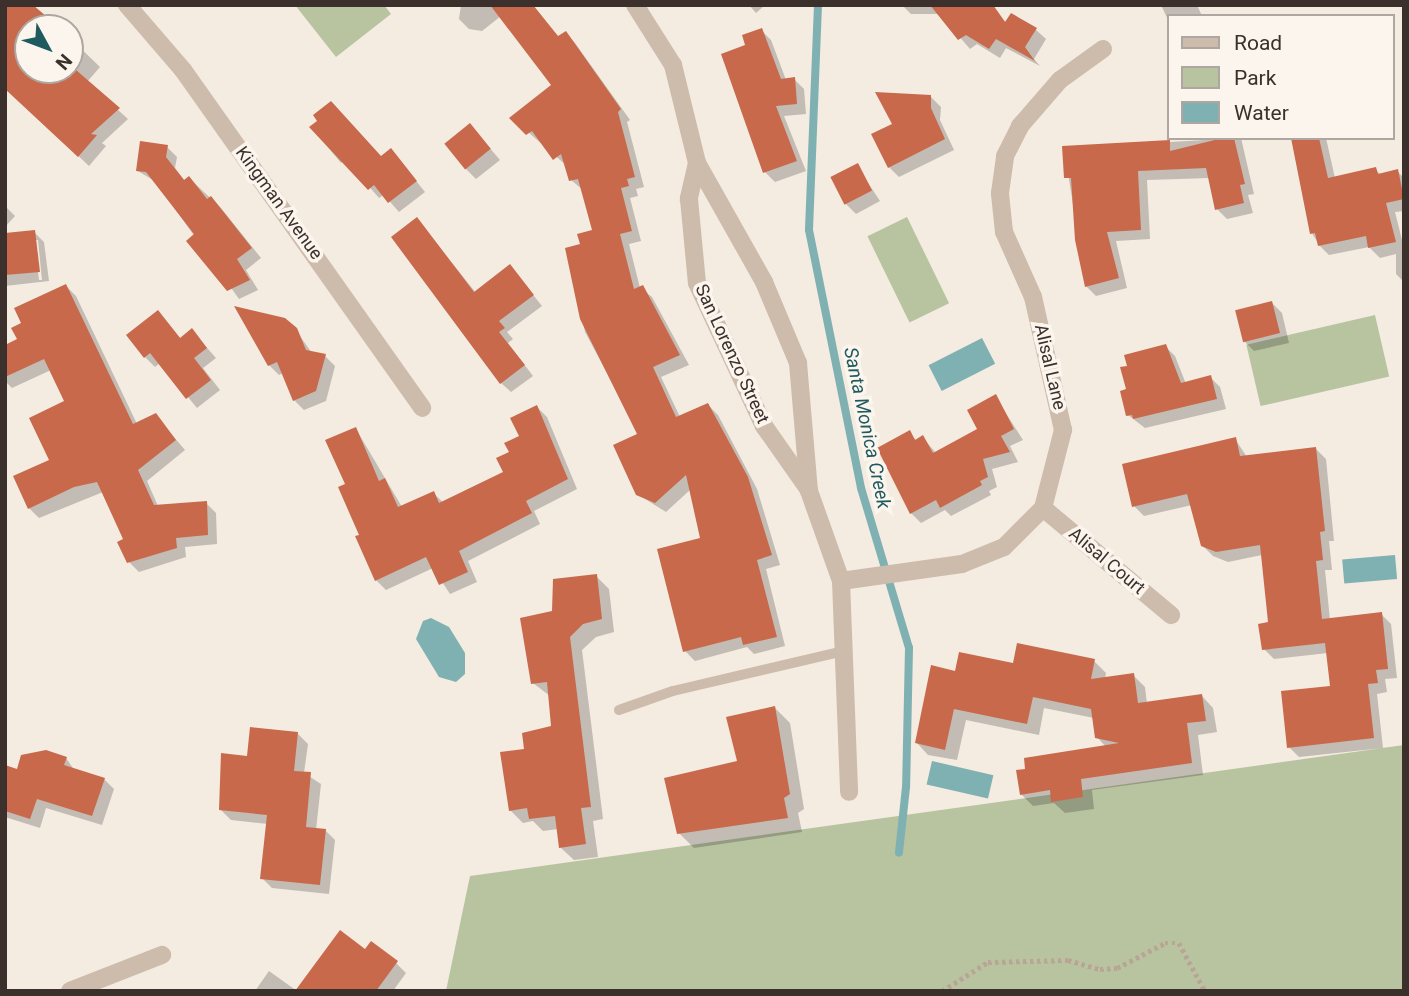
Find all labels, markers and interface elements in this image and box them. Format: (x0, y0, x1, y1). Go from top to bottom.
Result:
north arrow (14, 14, 84, 84)
legend (1168, 14, 1395, 140)
text: Road (1234, 31, 1282, 55)
text: N (51, 49, 77, 74)
text: Park (1234, 66, 1276, 90)
text: Water (1234, 101, 1289, 125)
street label: Kingman Avenue (231, 142, 327, 264)
street label: San Lorenzo Street (690, 281, 774, 427)
street label: Alisal Lane (1030, 322, 1070, 412)
water label: Santa Monica Creek (839, 345, 895, 511)
street label: Alisal Court (1065, 523, 1149, 599)

